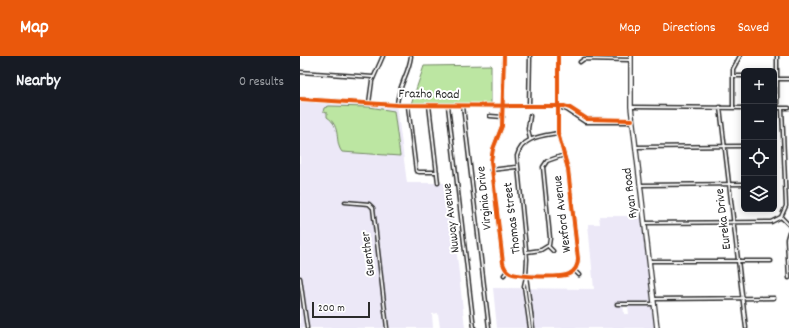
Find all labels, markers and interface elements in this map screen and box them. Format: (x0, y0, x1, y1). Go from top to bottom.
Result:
text: Map (20, 15, 49, 42)
text: Map (619, 18, 641, 38)
text: Directions (663, 18, 716, 38)
text: Saved (738, 18, 769, 38)
map controls (741, 68, 777, 212)
button: + (741, 68, 777, 104)
text: Nearby (16, 70, 60, 94)
text: 0 results (239, 73, 284, 92)
street label: Frazho Road (398, 85, 460, 105)
button: − (741, 104, 777, 140)
button: locate (741, 140, 777, 176)
street label: Virginia Drive (472, 165, 498, 231)
street label: Ryan Road (618, 167, 644, 219)
street label: Wexford Avenue (549, 174, 577, 254)
button: layers (741, 176, 777, 212)
street label: Thomas Street (499, 181, 527, 255)
street label: Nuway Avenue (438, 182, 466, 254)
street label: Eureka Drive (711, 187, 737, 251)
street label: Guenther (357, 230, 381, 278)
scale bar (312, 300, 370, 319)
text: 200 m (318, 301, 345, 317)

